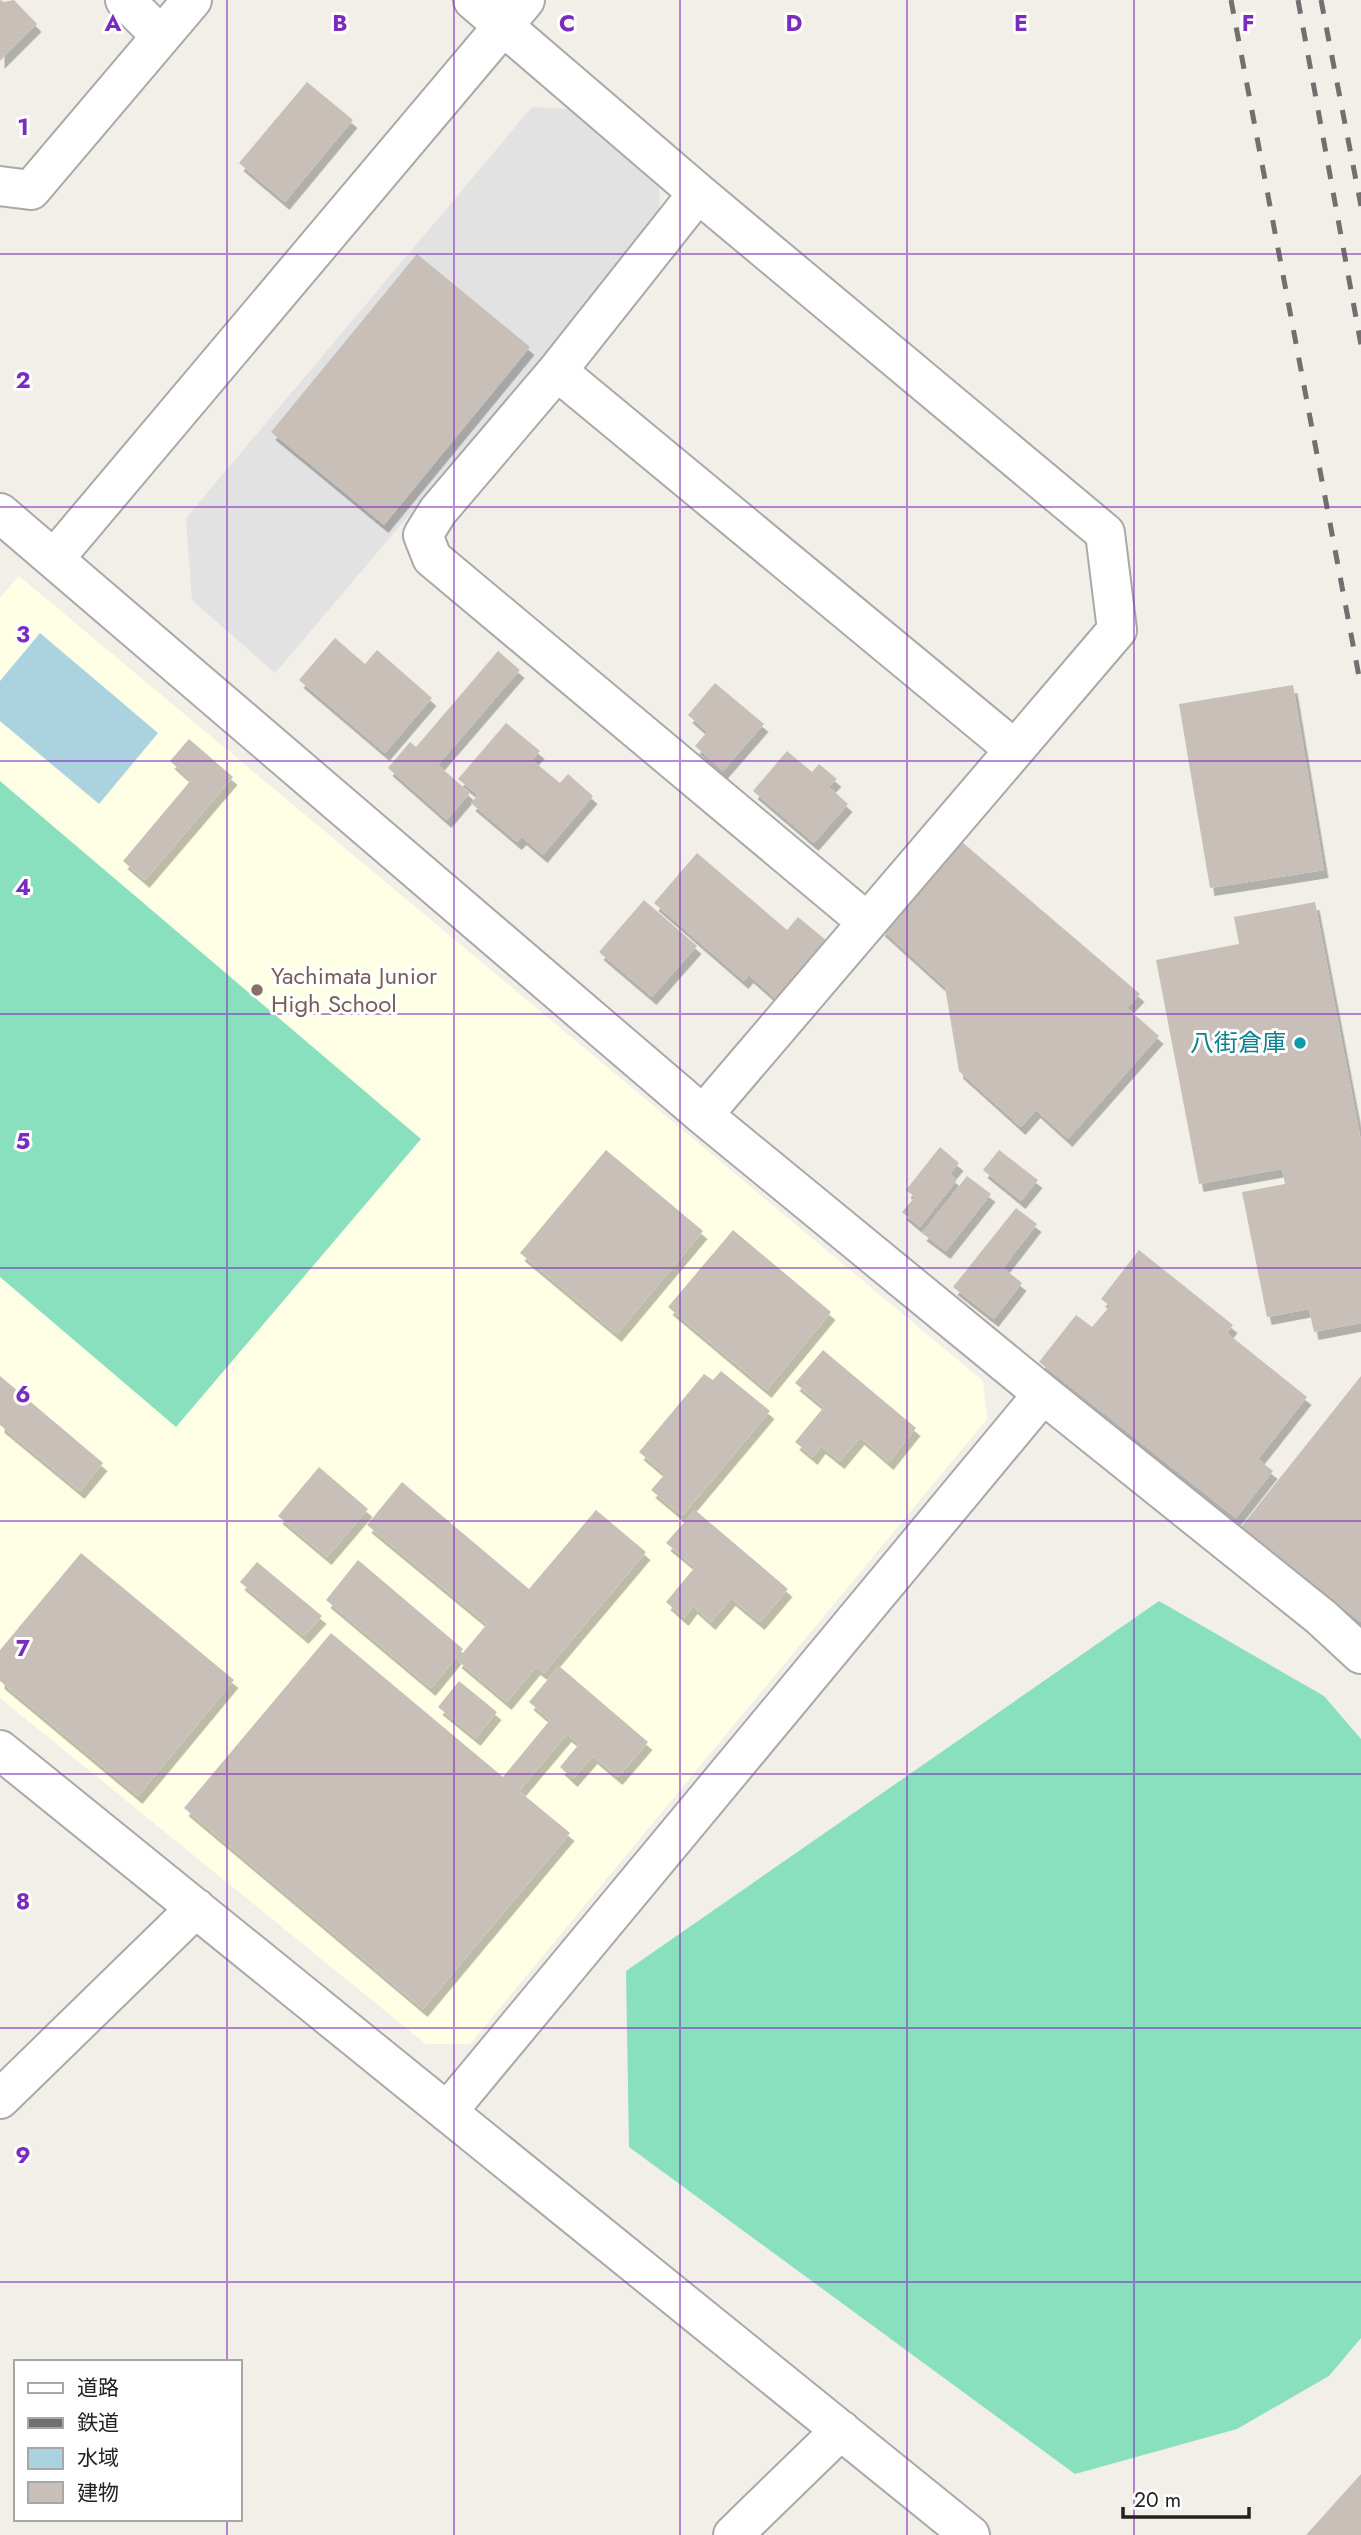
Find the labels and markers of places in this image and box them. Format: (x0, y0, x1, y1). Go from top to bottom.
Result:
place label: Yachimata Junior High School (271, 958, 438, 1021)
marker: Yachimata Junior High School (249, 982, 265, 998)
place label: 八街倉庫 (1190, 1025, 1286, 1060)
marker: 八街倉庫 (1292, 1035, 1308, 1051)

